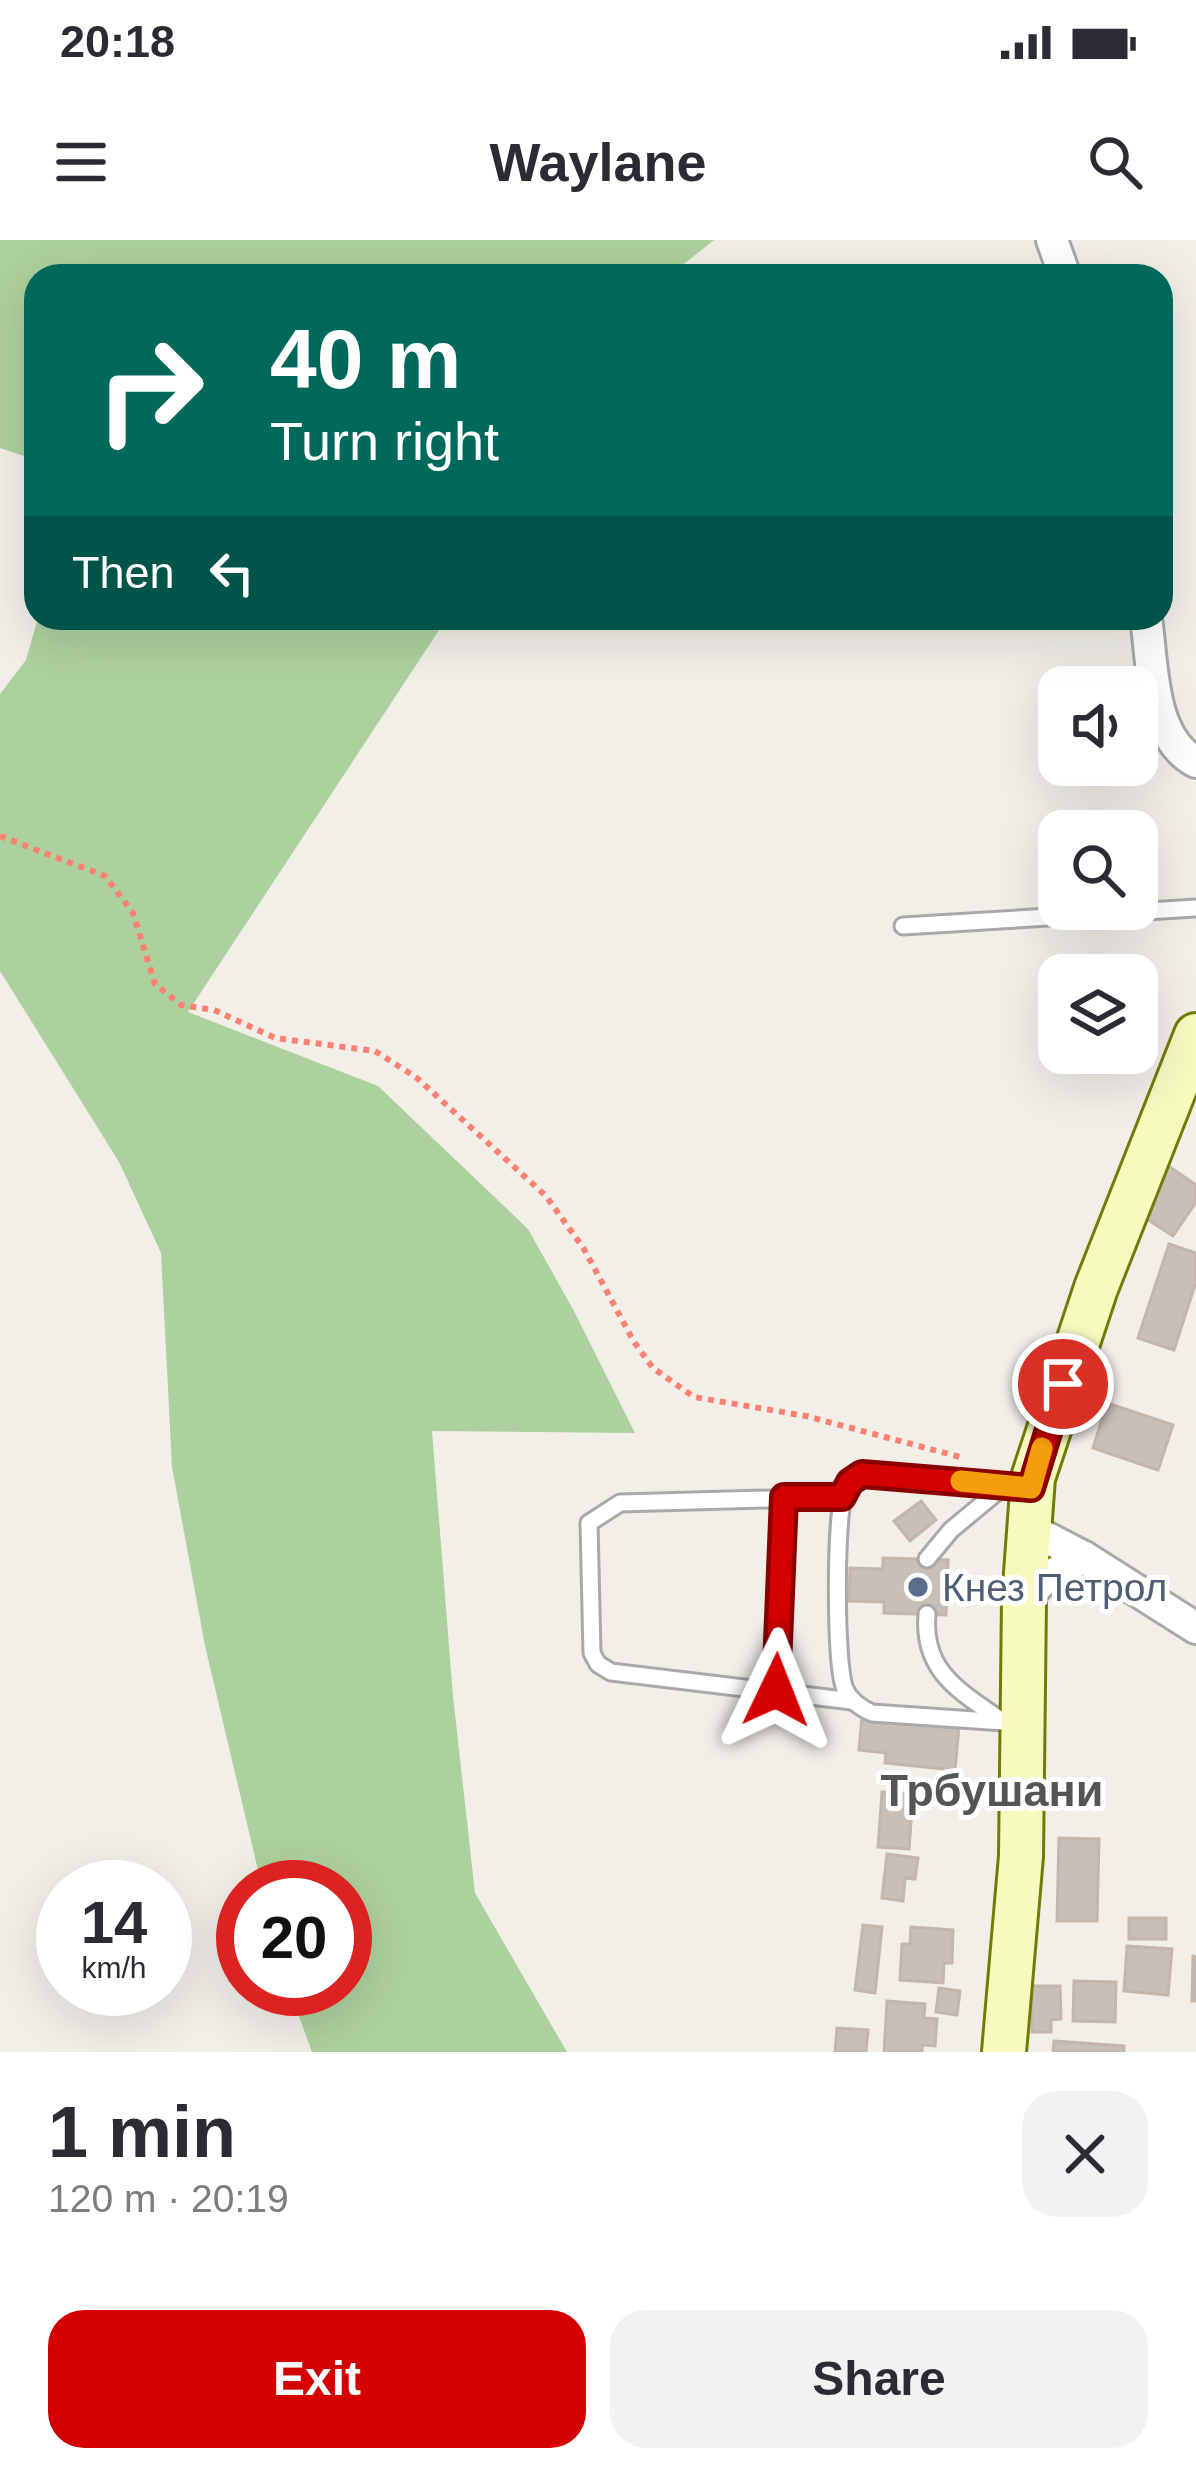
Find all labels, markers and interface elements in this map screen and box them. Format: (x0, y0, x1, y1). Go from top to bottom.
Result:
text: 20:18 (60, 16, 175, 67)
icon: menu (48, 129, 114, 195)
icon: search (1082, 129, 1148, 195)
text: Waylane (489, 132, 707, 192)
icon: right (72, 312, 228, 468)
text: 40 m (270, 312, 461, 406)
text: Turn right (270, 411, 499, 471)
icon: left (199, 540, 265, 606)
text: Then (72, 547, 175, 598)
map controls (1038, 666, 1158, 1074)
button: sound (1038, 666, 1158, 786)
button: search (1038, 810, 1158, 930)
button: layers (1038, 954, 1158, 1074)
pin (1012, 1333, 1114, 1435)
icon: arrive (1030, 1351, 1096, 1417)
place label: Кнез Петрол (942, 1566, 1167, 1609)
marker: Кнез Петрол (905, 1574, 931, 1600)
position arrow (713, 1627, 839, 1753)
district label: Трбушани (881, 1765, 1103, 1816)
speed limit sign: 20 (216, 1860, 372, 2016)
text: 14 (81, 1889, 147, 1956)
text: km/h (81, 1951, 147, 1984)
button: close (1022, 2091, 1148, 2217)
text: 1 min (48, 2092, 236, 2172)
text: 120 m · 20:19 (48, 2177, 289, 2220)
button: Exit (48, 2310, 586, 2448)
button: Share (610, 2310, 1148, 2448)

